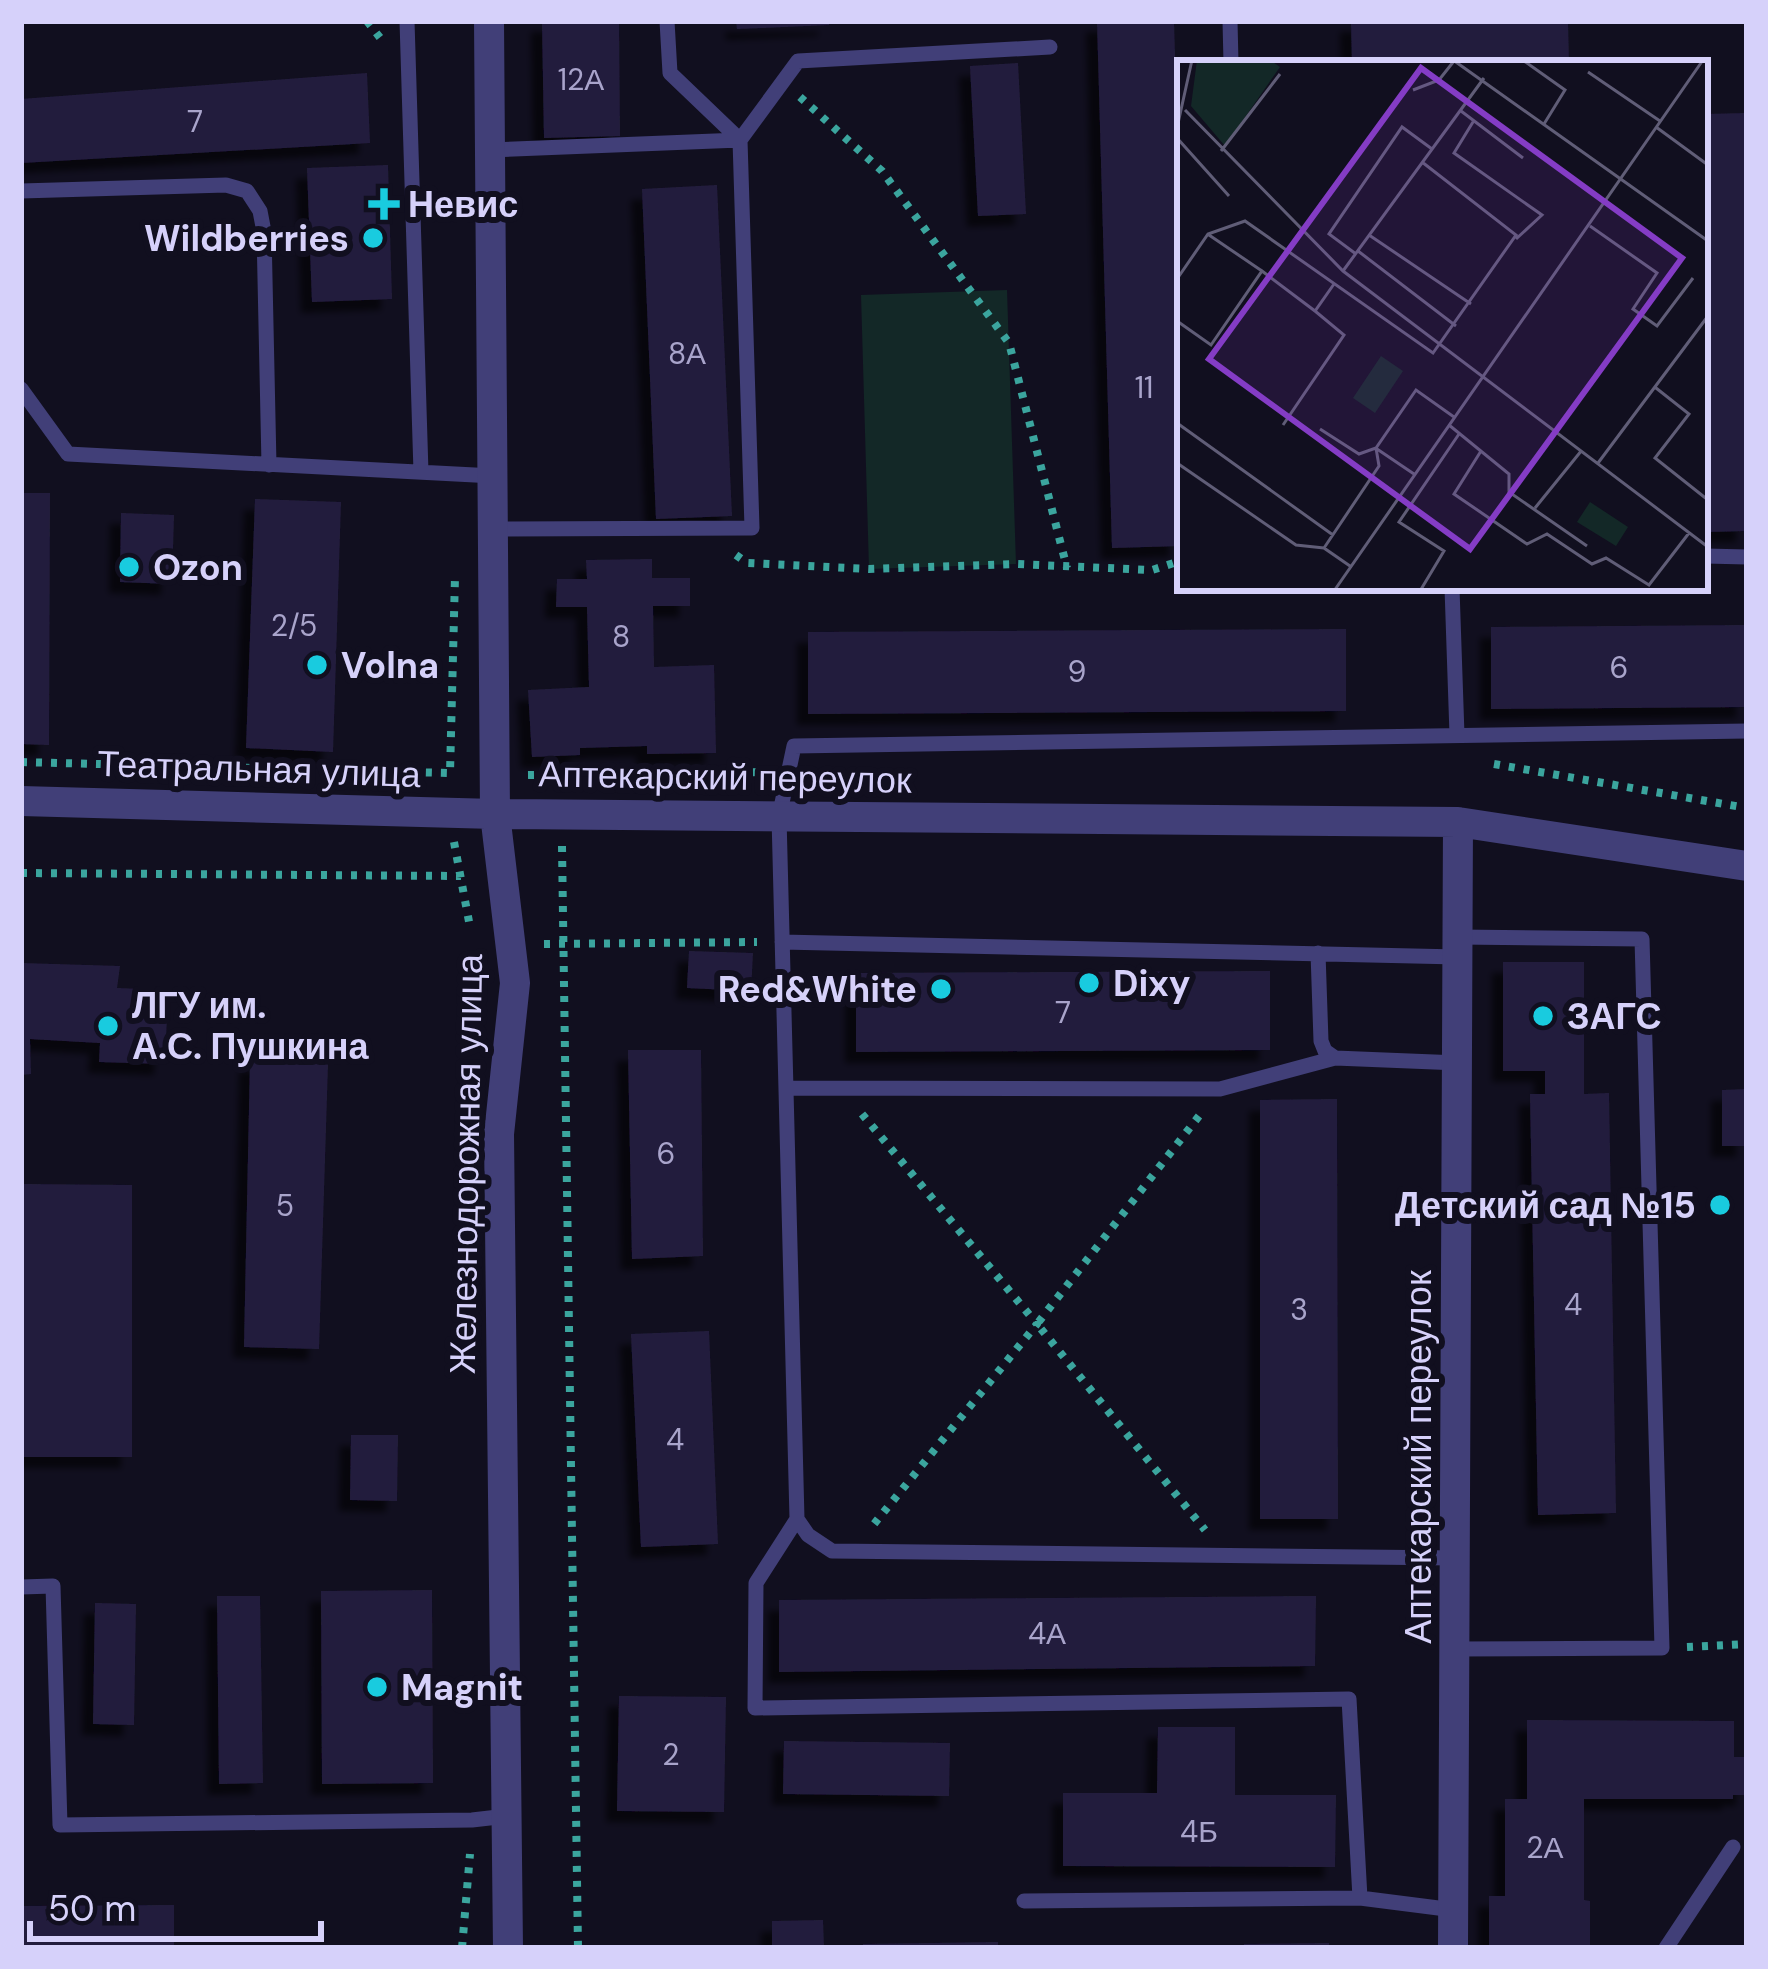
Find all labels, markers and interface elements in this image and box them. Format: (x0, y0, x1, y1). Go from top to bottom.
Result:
house number: 12А (558, 60, 604, 99)
inset map (1177, 60, 1708, 591)
house number: 7 (187, 102, 203, 141)
place label: Невис (408, 181, 518, 228)
marker: Невис (371, 191, 397, 217)
place label: Wildberries (144, 215, 349, 262)
marker: Wildberries (360, 225, 386, 251)
house number: 8А (668, 334, 706, 373)
house number: 11 (1135, 368, 1153, 407)
place label: Ozon (153, 544, 243, 591)
marker: Ozon (116, 554, 142, 580)
house number: 2/5 (271, 606, 317, 645)
house number: 8 (612, 617, 630, 656)
place label: Volna (341, 642, 439, 689)
house number: 6 (1610, 648, 1628, 687)
marker: Volna (304, 652, 330, 678)
house number: 9 (1068, 652, 1086, 691)
street label: Театральная улица (97, 740, 422, 798)
street label: Аптекарский переулок (538, 750, 912, 804)
street label: Железнодорожная улица (439, 953, 493, 1374)
place label: Dixy (1113, 960, 1191, 1007)
place label: Red&White (718, 966, 917, 1013)
marker: Dixy (1076, 970, 1102, 996)
marker: Red&White (928, 976, 954, 1002)
place label: ЛГУ им. А.С. Пушкина (132, 982, 369, 1070)
house number: 7 (1055, 993, 1071, 1032)
place label: ЗАГС (1567, 993, 1661, 1040)
marker: ЗАГС (1530, 1003, 1556, 1029)
marker: ЛГУ им. А.С. Пушкина (95, 1013, 121, 1039)
house number: 6 (657, 1134, 675, 1173)
place label: Детский сад №15 (1395, 1182, 1696, 1229)
house number: 5 (276, 1186, 294, 1225)
marker: Детский сад №15 (1707, 1192, 1733, 1218)
street label: Аптекарский переулок (1395, 1270, 1442, 1644)
house number: 4 (1564, 1285, 1582, 1324)
house number: 3 (1290, 1290, 1308, 1329)
house number: 4 (666, 1420, 684, 1459)
house number: 4А (1028, 1614, 1066, 1653)
place label: Magnit (401, 1664, 523, 1711)
marker: Magnit (364, 1674, 390, 1700)
house number: 2 (662, 1735, 680, 1774)
house number: 4Б (1180, 1812, 1218, 1851)
house number: 2А (1526, 1828, 1564, 1867)
scale bar (30, 1867, 321, 1941)
text: 50 m (48, 1885, 136, 1932)

